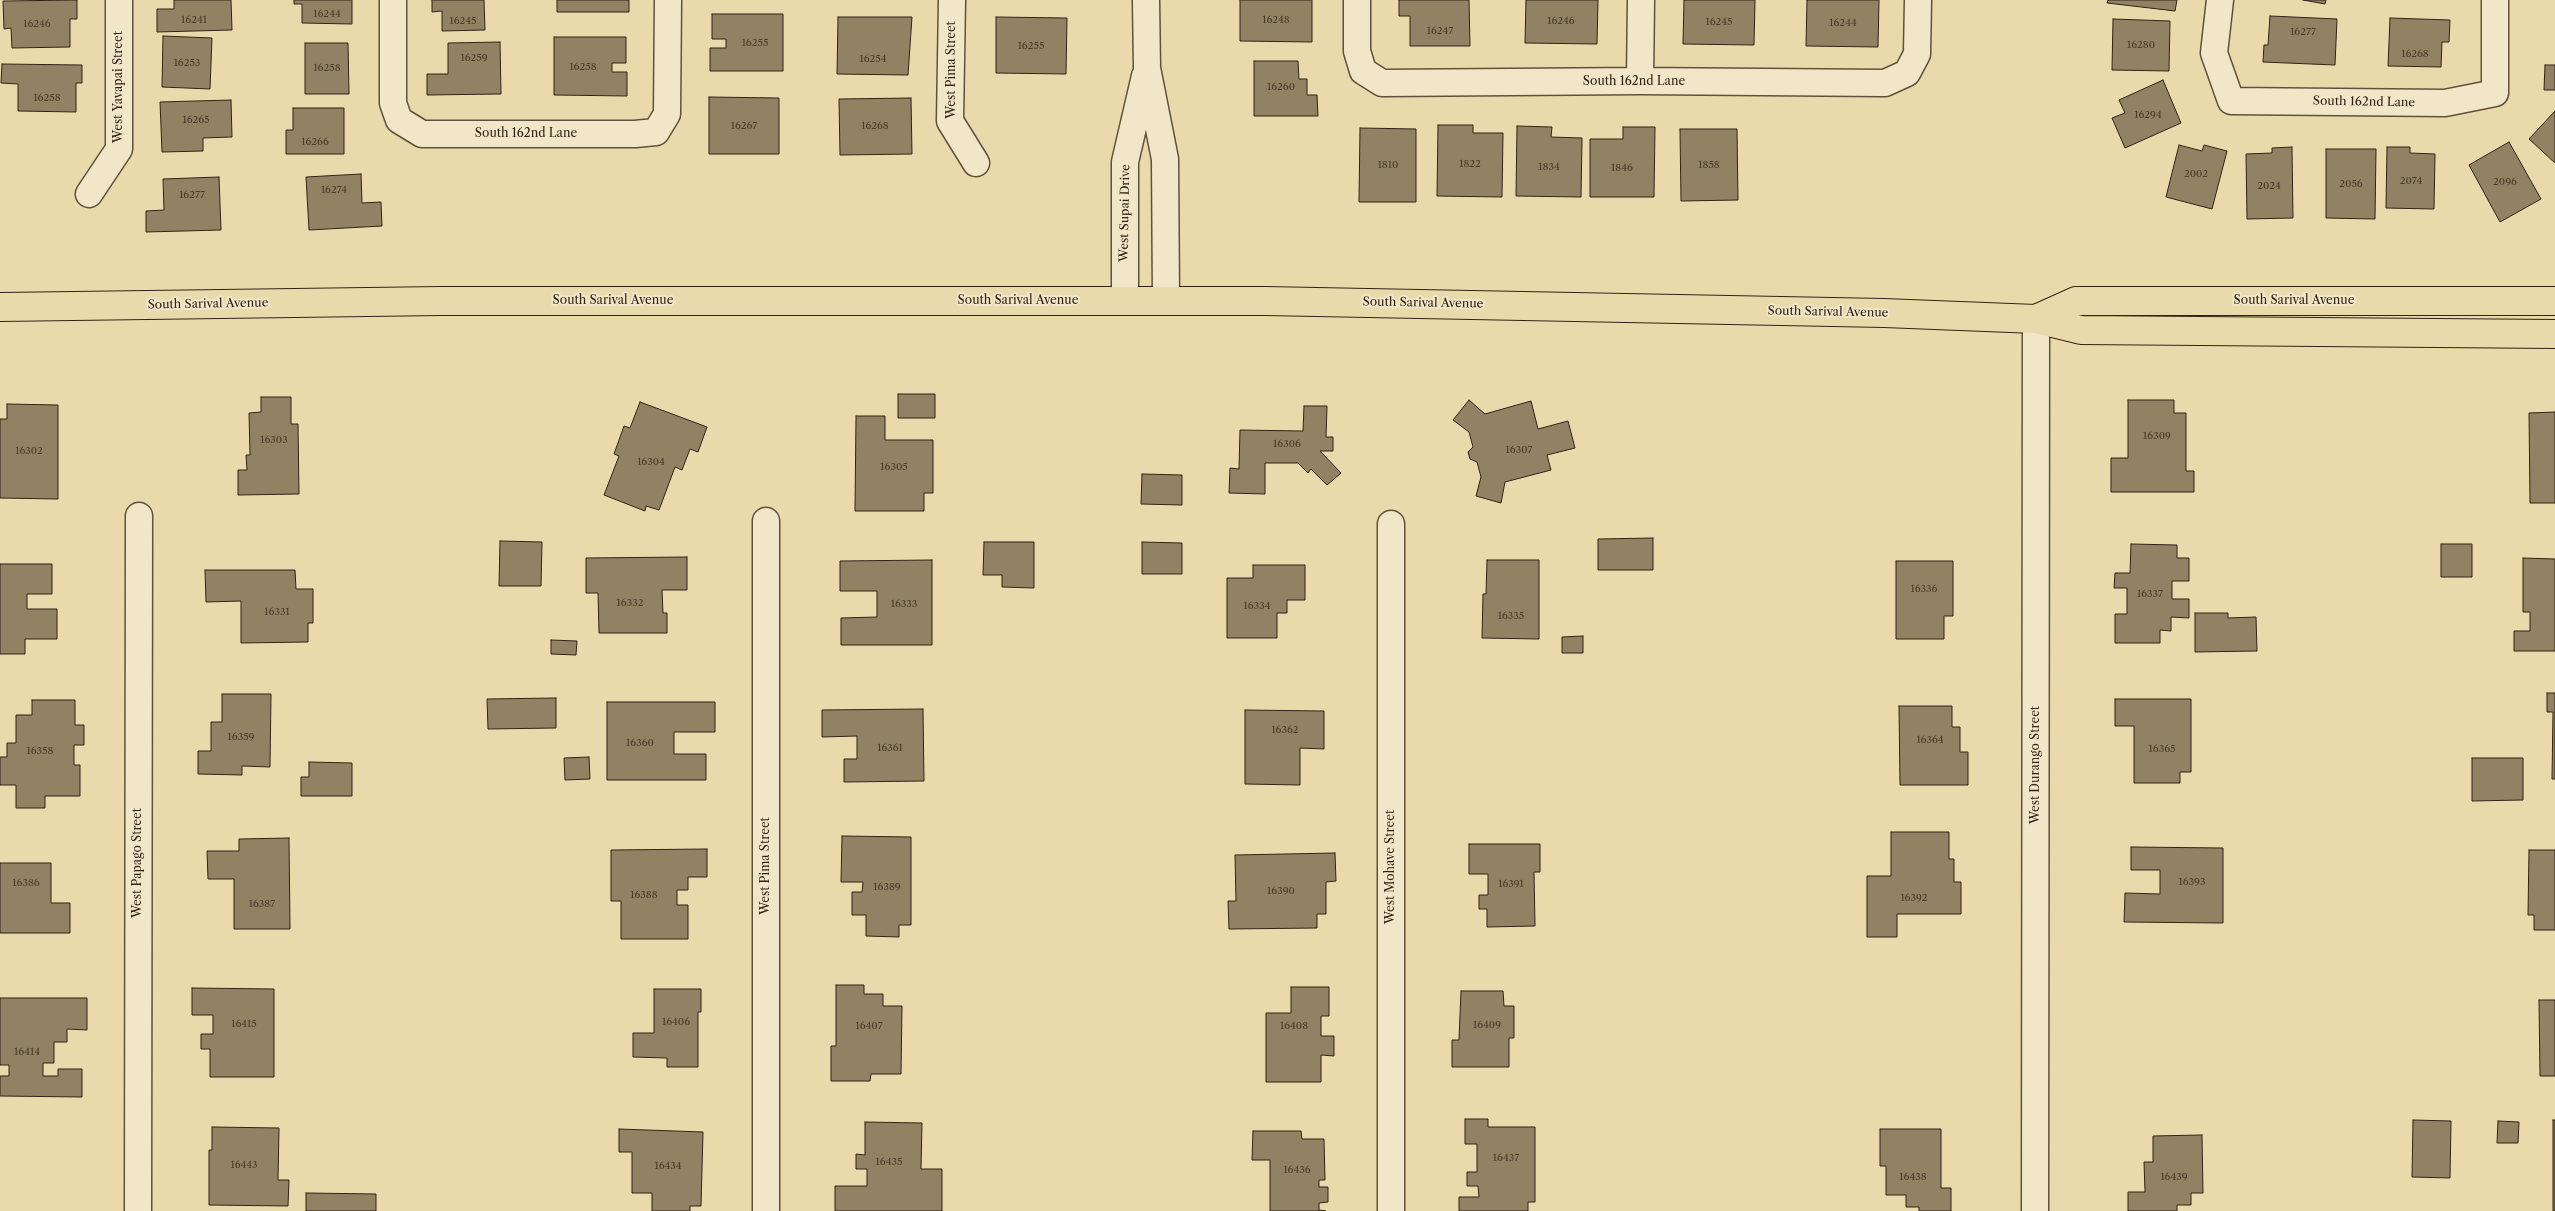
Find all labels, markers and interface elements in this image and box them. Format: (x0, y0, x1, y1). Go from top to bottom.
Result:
house number: 16244 (313, 8, 341, 20)
house number: 16241 (181, 14, 207, 26)
house number: 16248 (1262, 14, 1290, 26)
house number: 16245 (449, 15, 477, 27)
house number: 16246 (1547, 15, 1575, 27)
house number: 16245 (1705, 16, 1733, 28)
house number: 16244 (1829, 17, 1857, 29)
house number: 16246 (23, 18, 51, 30)
street label: West Pima Street (945, 21, 959, 119)
house number: 16247 (1427, 25, 1453, 37)
house number: 16277 (2290, 26, 2316, 38)
street label: West Yavapai Street (112, 31, 126, 143)
house number: 16255 (742, 37, 768, 49)
house number: 16280 (2127, 39, 2155, 51)
house number: 16255 (1018, 40, 1044, 52)
house number: 16268 (2401, 48, 2429, 60)
house number: 16259 (460, 52, 488, 64)
house number: 16254 (859, 53, 887, 65)
house number: 16253 (174, 57, 200, 69)
house number: 16258 (569, 61, 597, 73)
house number: 16258 (313, 62, 341, 74)
street label: South 162nd Lane (1583, 75, 1685, 89)
house number: 16260 (1267, 81, 1295, 93)
house number: 16258 (33, 92, 61, 104)
street label: South 162nd Lane (2313, 94, 2415, 110)
house number: 16294 (2134, 109, 2162, 121)
house number: 16265 (182, 114, 210, 126)
house number: 16267 (731, 120, 757, 132)
house number: 16268 (861, 120, 889, 132)
street label: South 162nd Lane (475, 127, 577, 141)
house number: 16266 (301, 136, 329, 148)
house number: 1822 (1459, 158, 1481, 170)
house number: 1810 (1378, 159, 1398, 171)
house number: 1858 (1698, 159, 1720, 171)
house number: 1834 (1538, 161, 1560, 173)
house number: 1846 (1611, 162, 1633, 174)
street label: West Supai Drive (1117, 164, 1133, 262)
house number: 2002 (2184, 168, 2208, 180)
house number: 2074 (2400, 175, 2422, 187)
house number: 2096 (2493, 176, 2517, 188)
house number: 2056 (2339, 178, 2363, 190)
house number: 2024 (2257, 180, 2281, 192)
house number: 16274 (321, 184, 347, 196)
house number: 16277 (179, 189, 205, 201)
street label: South Sarival Avenue (553, 294, 673, 308)
street label: South Sarival Avenue (958, 294, 1078, 308)
street label: South Sarival Avenue (2234, 294, 2354, 308)
street label: South Sarival Avenue (1362, 295, 1484, 311)
street label: South Sarival Avenue (147, 296, 269, 312)
street label: South Sarival Avenue (1767, 304, 1889, 320)
house number: 16309 (2143, 430, 2171, 442)
house number: 16303 (260, 434, 288, 446)
house number: 16306 (1273, 438, 1301, 450)
house number: 16307 (1506, 444, 1532, 456)
house number: 16302 (15, 445, 43, 457)
house number: 16304 (637, 456, 665, 468)
house number: 16305 (880, 461, 908, 473)
house number: 16336 (1911, 583, 1937, 595)
house number: 16337 (2137, 588, 2163, 600)
house number: 16332 (617, 597, 643, 609)
house number: 16333 (891, 598, 917, 610)
house number: 16334 (1244, 600, 1270, 612)
house number: 16331 (264, 606, 290, 618)
house number: 16335 (1498, 610, 1524, 622)
street label: West Durango Street (2029, 706, 2043, 824)
house number: 16362 (1271, 724, 1299, 736)
house number: 16359 (228, 731, 254, 743)
house number: 16364 (1916, 734, 1944, 746)
house number: 16360 (626, 737, 654, 749)
house number: 16361 (877, 742, 903, 754)
house number: 16365 (2149, 743, 2175, 755)
house number: 16358 (27, 745, 53, 757)
street label: West Papago Street (131, 808, 145, 918)
street label: West Mohave Street (1384, 810, 1398, 924)
street label: West Pima Street (759, 817, 773, 915)
house number: 16393 (2179, 876, 2205, 888)
house number: 16386 (12, 877, 40, 889)
house number: 16391 (1498, 878, 1524, 890)
house number: 16389 (873, 881, 901, 893)
house number: 16390 (1267, 885, 1295, 897)
house number: 16388 (630, 889, 658, 901)
house number: 16392 (1900, 892, 1928, 904)
house number: 16387 (249, 898, 275, 910)
house number: 16406 (662, 1016, 690, 1028)
house number: 16415 (231, 1018, 257, 1030)
house number: 16409 (1473, 1019, 1501, 1031)
house number: 16407 (855, 1020, 883, 1032)
house number: 16408 (1280, 1020, 1308, 1032)
house number: 16414 (14, 1046, 40, 1058)
house number: 16437 (1493, 1152, 1519, 1164)
house number: 16435 (876, 1156, 902, 1168)
house number: 16443 (230, 1159, 258, 1171)
house number: 16434 (654, 1160, 682, 1172)
house number: 16436 (1283, 1164, 1311, 1176)
house number: 16438 (1899, 1171, 1927, 1183)
house number: 16439 (2160, 1171, 2188, 1183)

